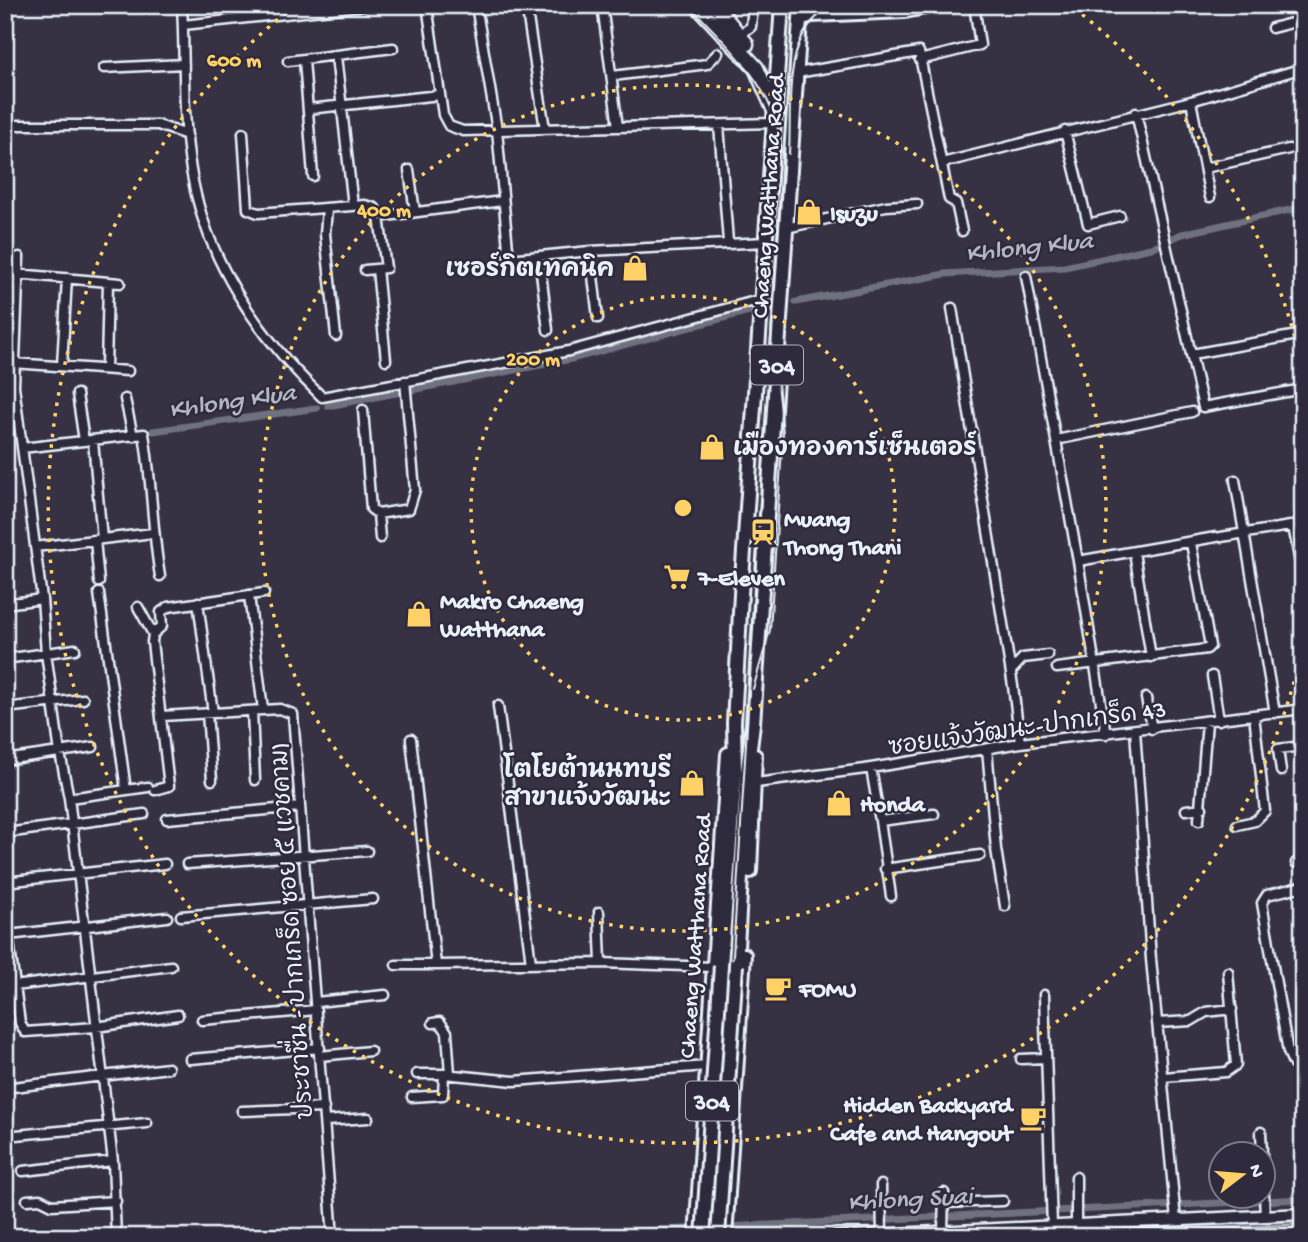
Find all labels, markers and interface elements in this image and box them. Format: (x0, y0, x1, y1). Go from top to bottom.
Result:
text: 600 m (207, 50, 261, 75)
street label: Chaeng Watthana Road (747, 71, 794, 319)
shop icon: Isuzu (794, 197, 824, 227)
text: 400 m (356, 200, 411, 225)
place label: Isuzu (830, 201, 878, 230)
water label: Khlong Klua (964, 227, 1096, 272)
place label: เซอร์กิตเทคนิค (445, 251, 614, 286)
shop icon: เซอร์กิตเทคนิค (620, 253, 650, 283)
road number: 304 (751, 346, 803, 384)
text: 200 m (506, 349, 560, 374)
water label: Khlong Klua (167, 379, 299, 428)
place label: เมืองทองคาร์เซ็นเตอร์ (733, 430, 977, 465)
shop icon: เมืองทองคาร์เซ็นเตอร์ (697, 432, 727, 462)
centre of rings (671, 496, 695, 520)
place label: Muang Thong Thani (782, 507, 901, 564)
station icon: Muang Thong Thani (748, 517, 778, 547)
supermarket icon: 7-Eleven (662, 562, 692, 592)
place label: 7-Eleven (697, 566, 786, 595)
place label: Makro Chaeng Watthana (439, 589, 584, 646)
shop icon: Makro Chaeng Watthana (404, 599, 434, 629)
street label: ซอยแจ้งวัฒนะ-ปากเกร็ด 43 (886, 693, 1168, 764)
street label: ประชาชื่น - ปากเกร็ด ซอย ๕ (เวชคาม) (256, 741, 322, 1121)
place label: โตโยต้านนทบุรี สาขาแจ้งวัฒนะ (503, 752, 671, 815)
shop icon: โตโยต้านนทบุรี สาขาแจ้งวัฒนะ (677, 768, 707, 798)
shop icon: Honda (824, 788, 854, 818)
place label: Honda (860, 792, 927, 821)
street label: Chaeng Watthana Road (674, 811, 721, 1059)
cafe icon: FOMU (763, 973, 793, 1003)
place label: FOMU (798, 977, 856, 1006)
road number: 304 (686, 1082, 738, 1120)
place label: Hidden Backyard Cafe and Hangout (830, 1093, 1015, 1150)
cafe icon: Hidden Backyard Cafe and Hangout (1018, 1103, 1048, 1133)
north arrow (1206, 1140, 1276, 1210)
text: N (1242, 1162, 1268, 1180)
water label: Khlong Suai (847, 1183, 977, 1220)

